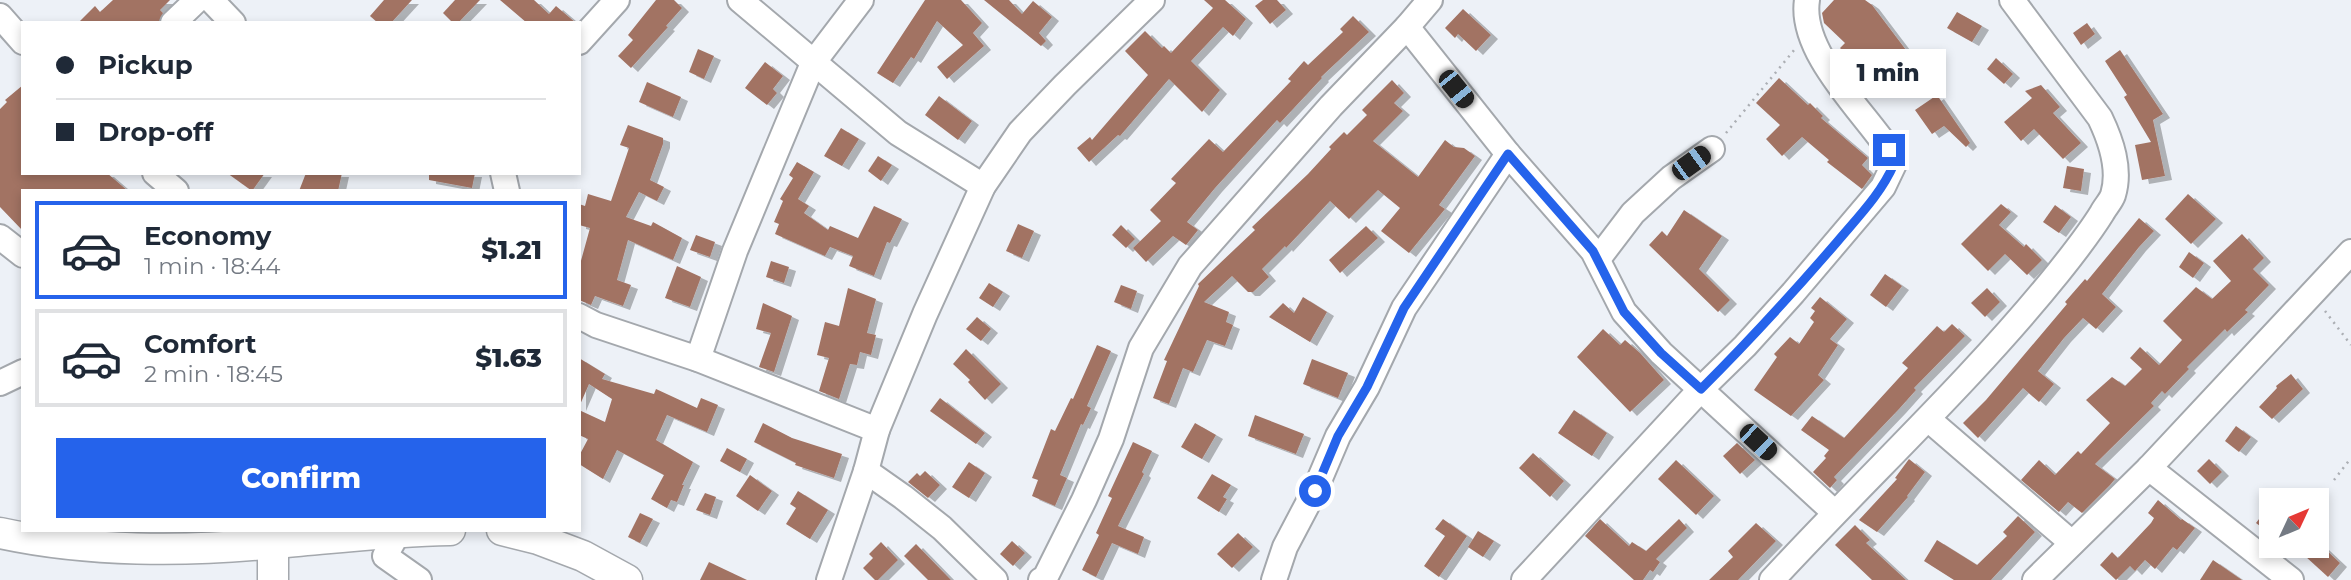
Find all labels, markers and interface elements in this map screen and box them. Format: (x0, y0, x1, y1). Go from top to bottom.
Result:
callout: 1 min (1831, 48, 1947, 97)
text: Pickup (98, 49, 193, 81)
text: 1 min (1856, 59, 1920, 87)
car (1435, 66, 1478, 112)
text: Drop-off (98, 116, 213, 148)
route end (1873, 134, 1905, 166)
car (1668, 142, 1715, 184)
icon: car (60, 219, 123, 282)
text: Economy (144, 220, 271, 252)
text: $1.21 (481, 234, 542, 266)
text: 1 min · 18:44 (144, 252, 281, 280)
icon: car (60, 327, 123, 390)
text: Comfort (144, 328, 256, 360)
text: $1.63 (475, 342, 542, 374)
text: 2 min · 18:45 (144, 360, 283, 388)
car (1736, 420, 1781, 464)
button: Confirm (56, 438, 546, 518)
route start (1299, 475, 1331, 507)
north arrow (2259, 488, 2329, 558)
map controls (2259, 488, 2329, 558)

